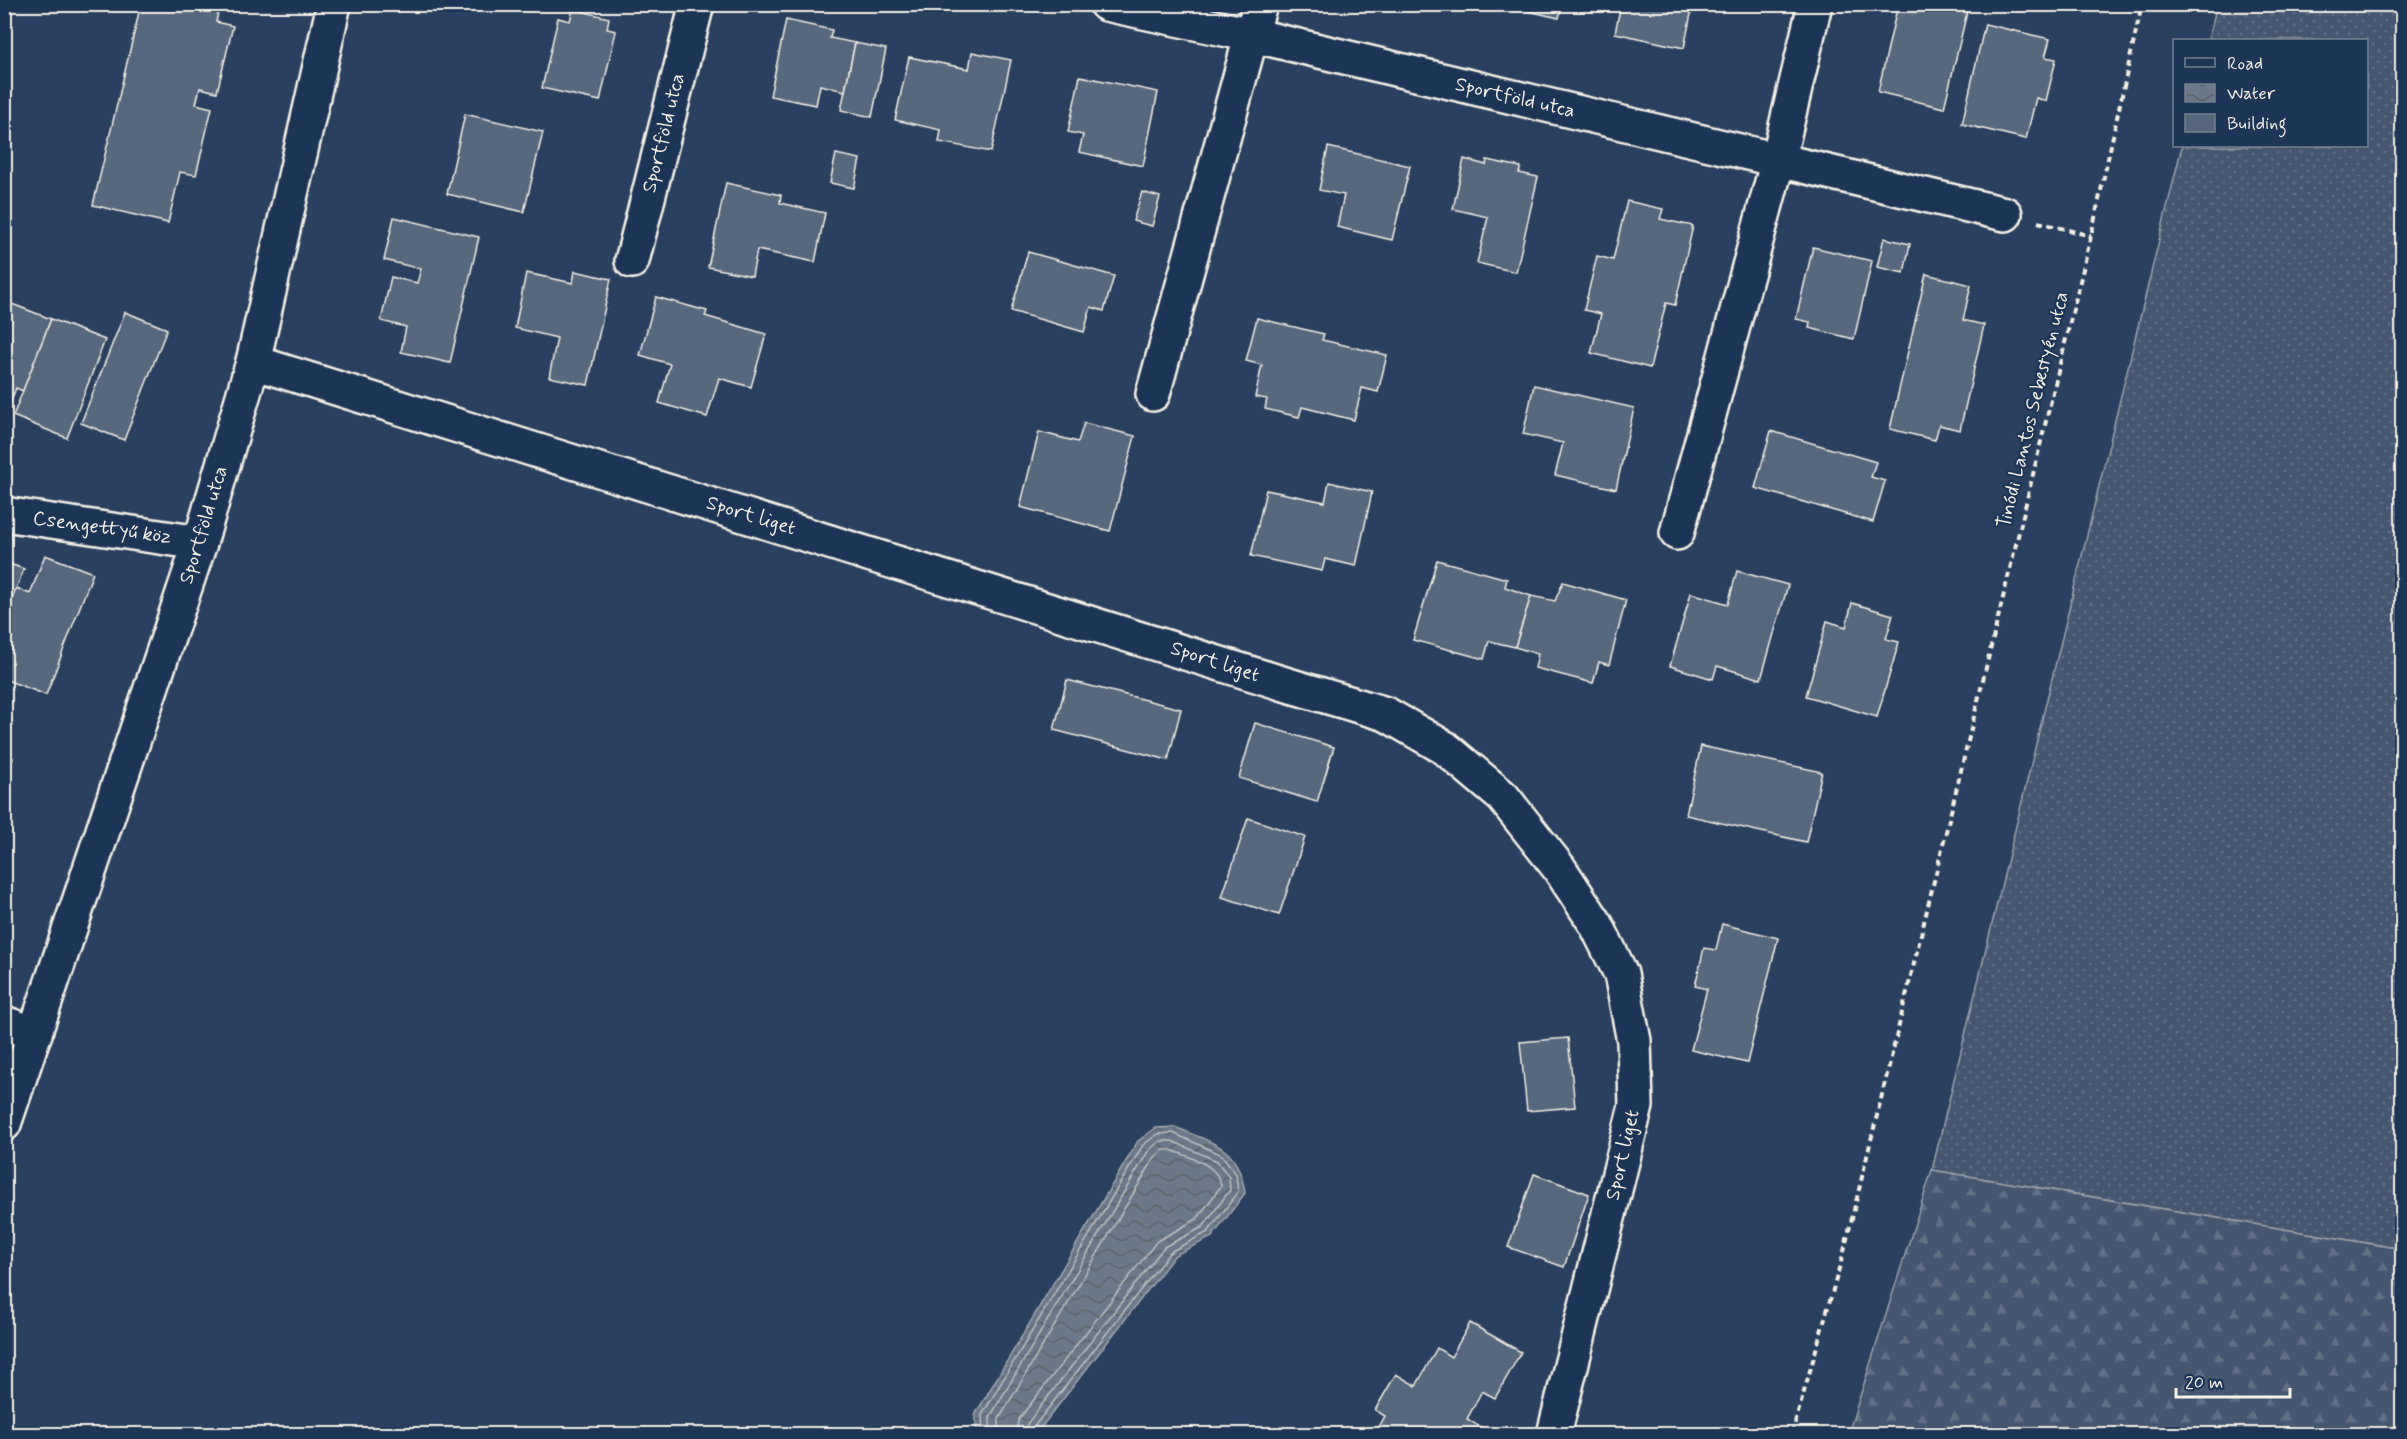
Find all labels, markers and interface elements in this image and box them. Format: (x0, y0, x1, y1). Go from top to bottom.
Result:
legend (2173, 39, 2368, 147)
text: Road (2227, 52, 2263, 76)
street label: Sportföld utca (636, 70, 692, 196)
street label: Sportföld utca (1452, 71, 1578, 125)
text: Water (2227, 82, 2276, 106)
text: Building (2227, 112, 2287, 138)
street label: Tinódi Lantos Sebestyén utca (1990, 289, 2076, 531)
street label: Sportföld utca (173, 463, 235, 587)
street label: Sport liget (703, 490, 799, 542)
street label: Csengettyű köz (31, 505, 173, 551)
street label: Sport liget (1167, 635, 1263, 689)
street label: Sport liget (1599, 1107, 1647, 1203)
scale bar (2176, 1361, 2290, 1399)
text: 20 m (2185, 1371, 2223, 1395)

